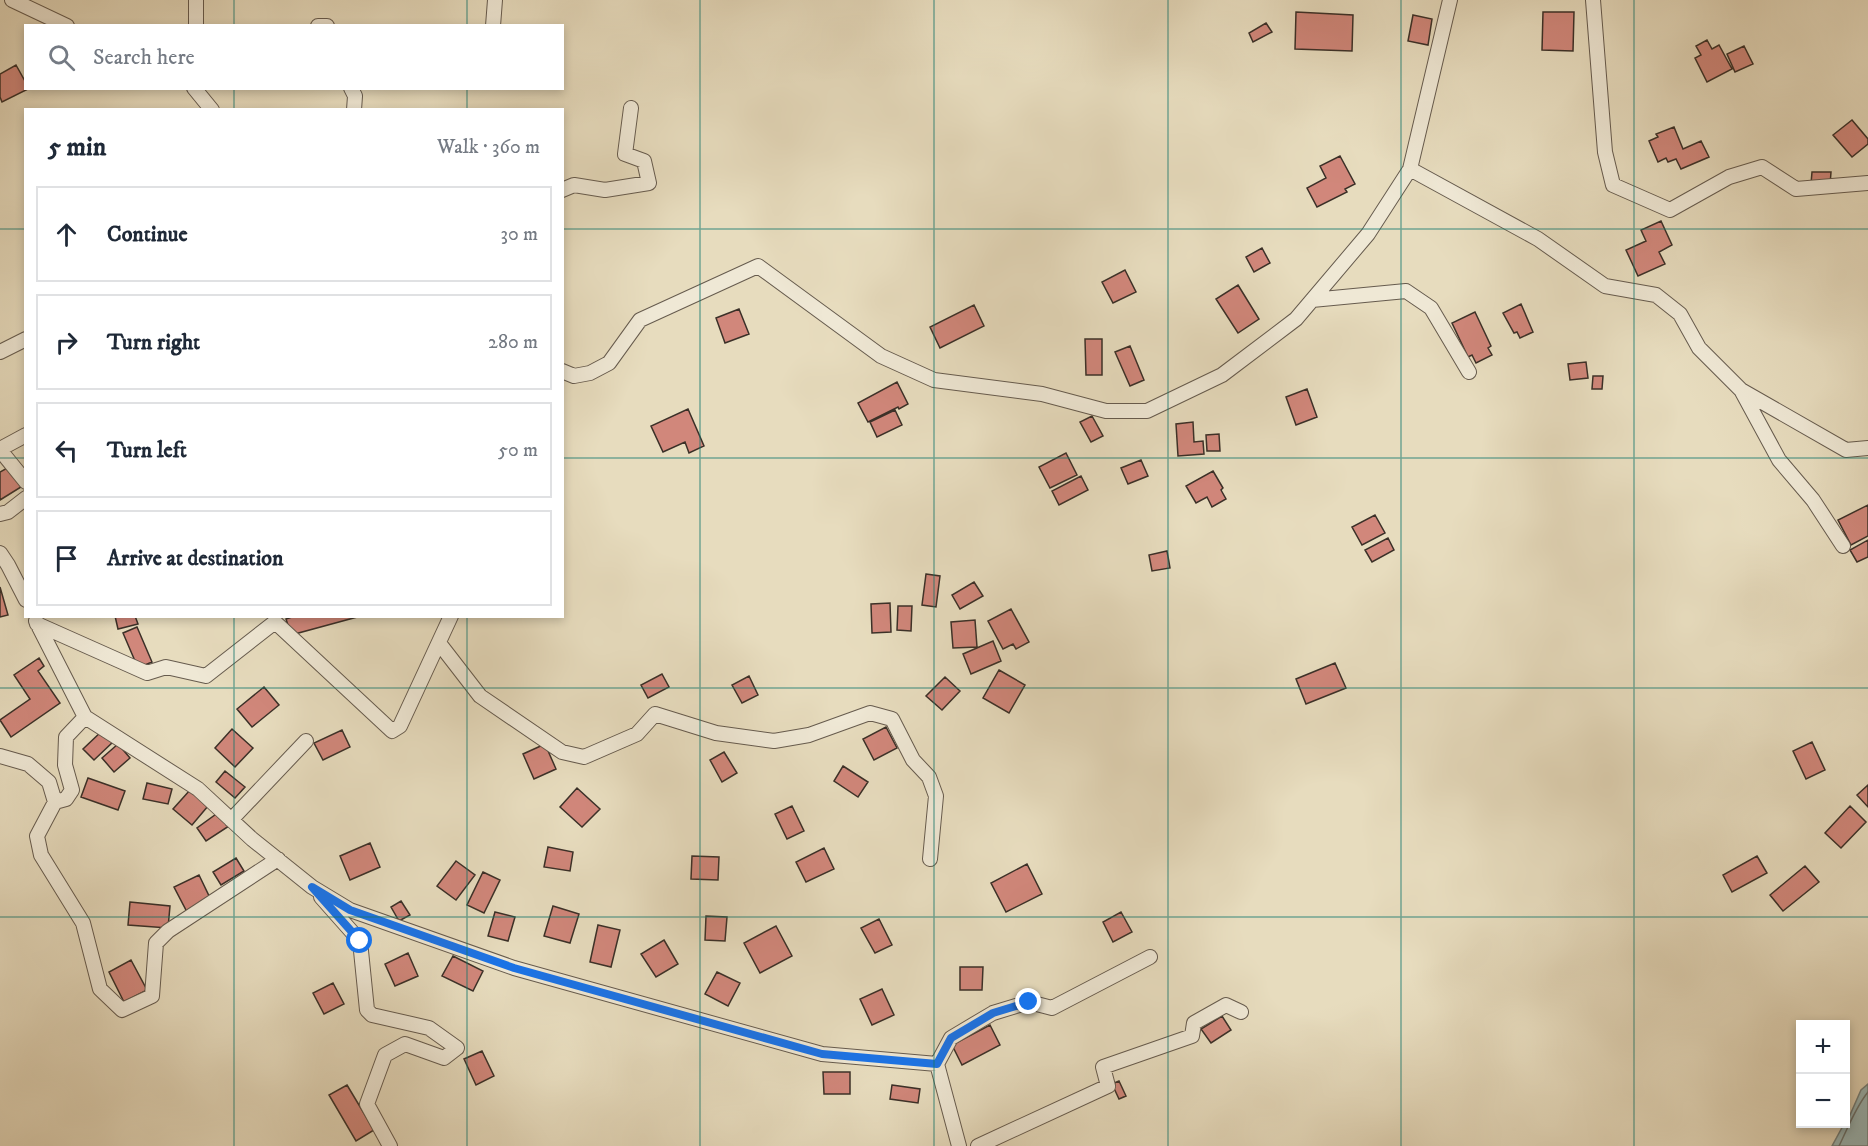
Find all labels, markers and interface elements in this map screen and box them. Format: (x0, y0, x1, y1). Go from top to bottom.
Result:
search box (24, 24, 564, 90)
icon: search (45, 41, 78, 74)
text: Search here (93, 44, 195, 71)
text: 5 min (48, 131, 106, 164)
text: Walk · 360 m (437, 135, 540, 160)
icon: ahead (50, 218, 83, 251)
text: Continue (107, 221, 188, 248)
text: 30 m (500, 222, 538, 247)
icon: right (50, 326, 83, 359)
text: Turn right (107, 329, 200, 356)
text: 280 m (488, 330, 538, 355)
icon: left (50, 434, 83, 467)
text: Turn left (107, 437, 187, 464)
text: 50 m (498, 438, 538, 463)
icon: arrive (50, 542, 83, 575)
text: Arrive at destination (107, 545, 284, 572)
route start (346, 927, 372, 953)
route end (1015, 988, 1041, 1014)
map controls (1796, 1020, 1850, 1128)
button: + (1796, 1020, 1850, 1074)
button: − (1796, 1074, 1850, 1128)

